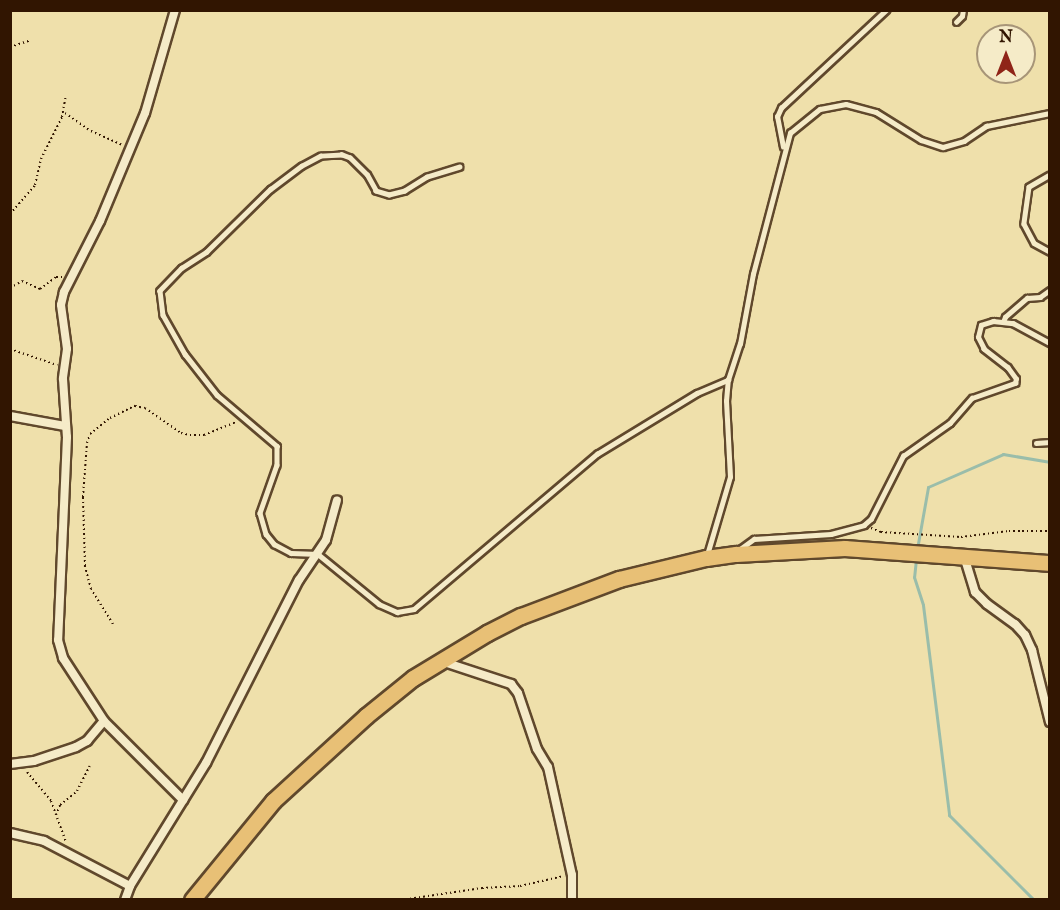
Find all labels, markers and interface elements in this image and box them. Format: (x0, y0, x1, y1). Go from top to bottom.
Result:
north arrow (976, 24, 1036, 84)
text: N (999, 28, 1013, 48)

